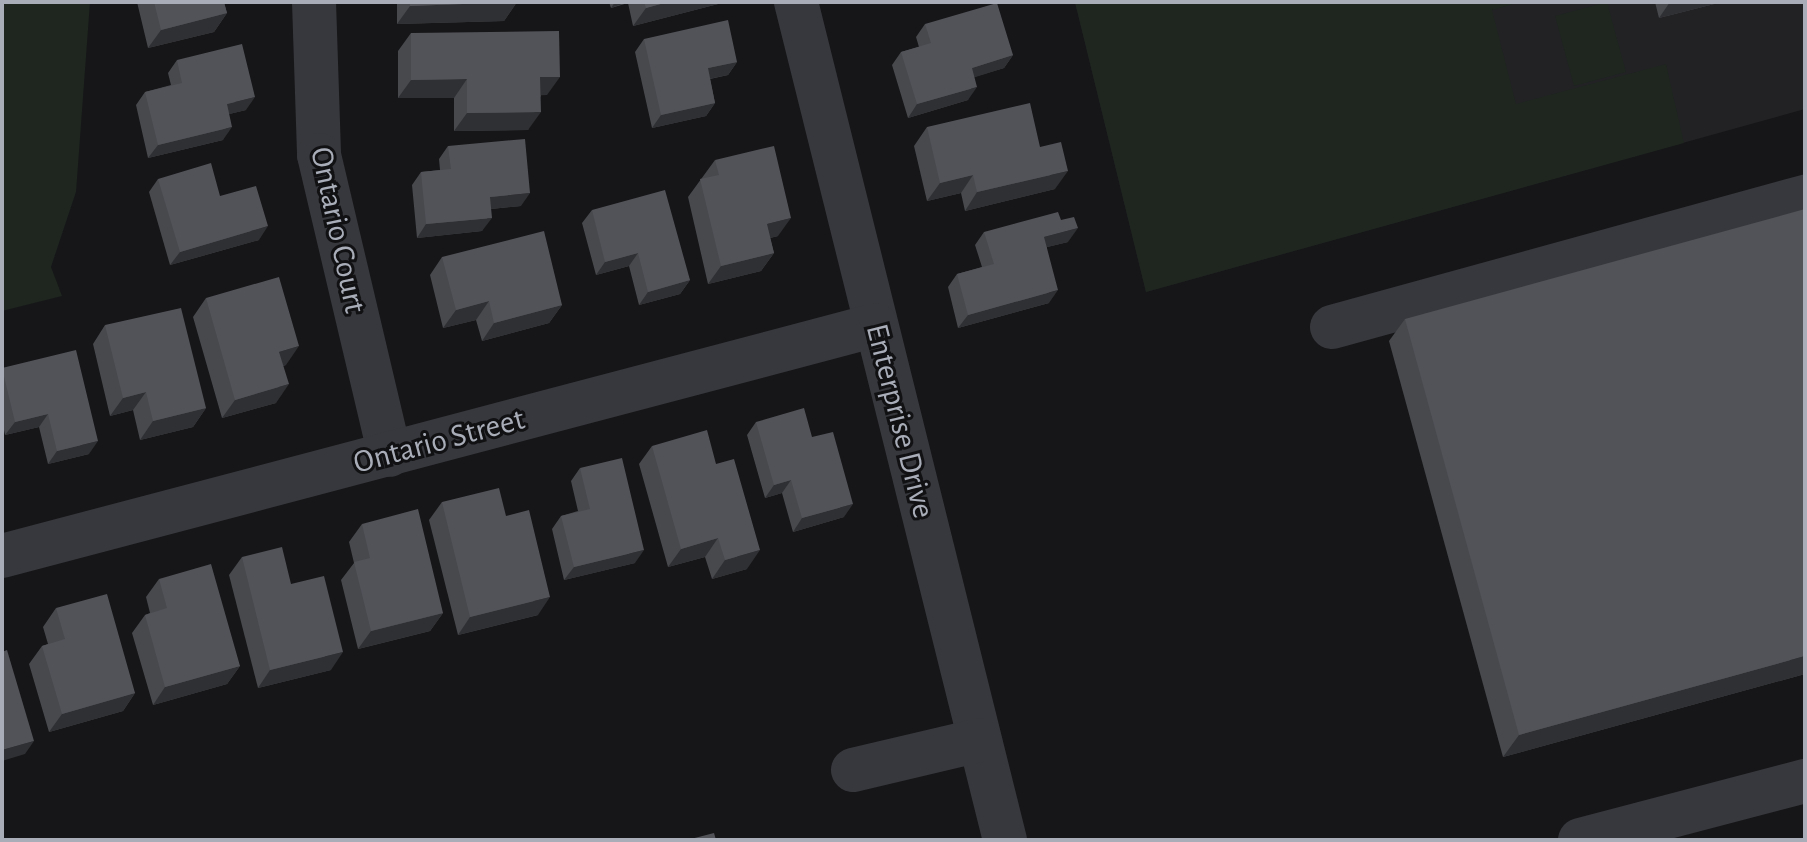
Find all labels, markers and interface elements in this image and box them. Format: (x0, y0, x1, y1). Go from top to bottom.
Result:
street label: Ontario Court (302, 143, 374, 317)
street label: Enterprise Drive (857, 320, 943, 522)
street label: Ontario Street (349, 400, 529, 482)

